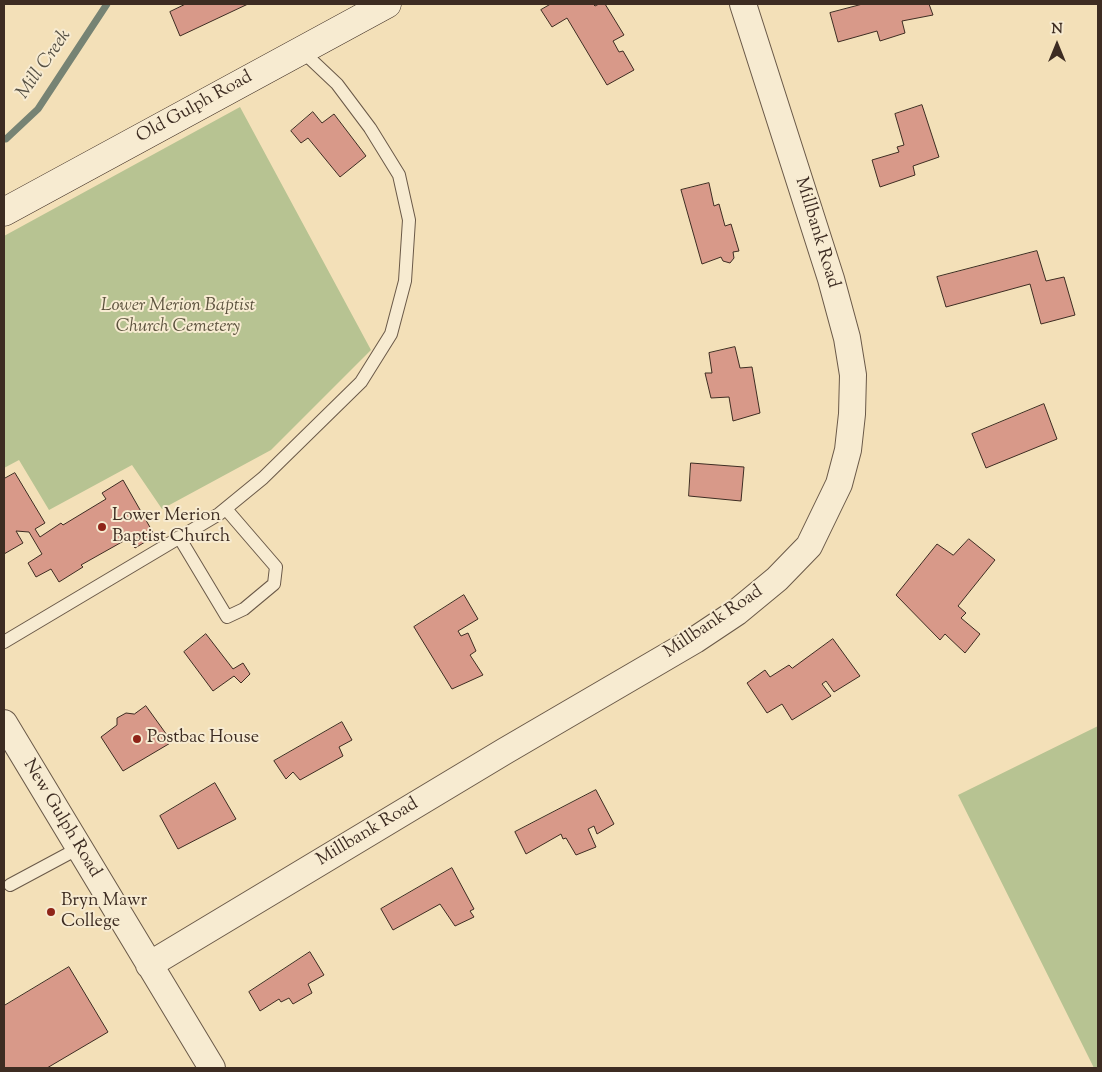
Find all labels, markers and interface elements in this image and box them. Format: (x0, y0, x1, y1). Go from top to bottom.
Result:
north arrow (1032, 20, 1082, 70)
text: N (1051, 20, 1063, 40)
water label: Mill Creek (13, 26, 77, 104)
street label: Old Gulph Road (133, 67, 257, 149)
street label: Millbank Road (789, 175, 843, 291)
park label: Lower Merion Baptist Church Cemetery (101, 296, 255, 338)
place label: Lower Merion Baptist Church (112, 506, 230, 548)
marker: Lower Merion Baptist Church (96, 521, 108, 533)
street label: Millbank Road (660, 582, 768, 664)
place label: Postbac House (147, 728, 259, 750)
marker: Postbac House (131, 733, 143, 745)
street label: New Gulph Road (17, 756, 105, 882)
street label: Millbank Road (313, 794, 423, 872)
place label: Bryn Mawr College (61, 891, 147, 934)
marker: Bryn Mawr College (45, 906, 57, 918)

